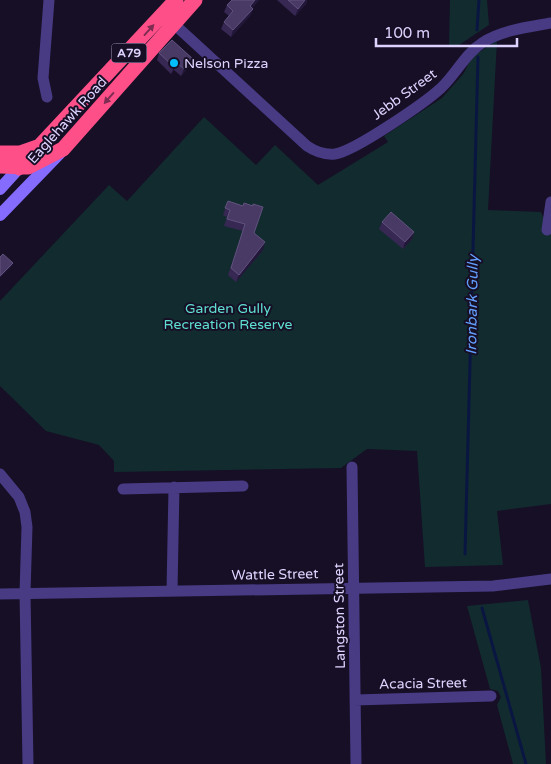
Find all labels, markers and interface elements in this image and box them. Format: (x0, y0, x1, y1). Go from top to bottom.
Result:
scale bar (376, 15, 517, 47)
one-way arrow (144, 24, 155, 37)
text: 100 m (384, 24, 430, 42)
road number: A79 (112, 44, 146, 62)
place label: Nelson Pizza (184, 55, 268, 72)
marker: Nelson Pizza (168, 57, 180, 69)
street label: Jebb Street (369, 65, 440, 124)
street label: Eaglehawk Road (24, 73, 111, 167)
one-way arrow (104, 91, 115, 104)
water label: Ironbark Gully (462, 253, 482, 355)
park label: Garden Gully Recreation Reserve (164, 300, 292, 333)
street label: Langston Street (330, 562, 349, 669)
street label: Wattle Street (231, 565, 319, 584)
street label: Acacia Street (379, 674, 468, 693)

